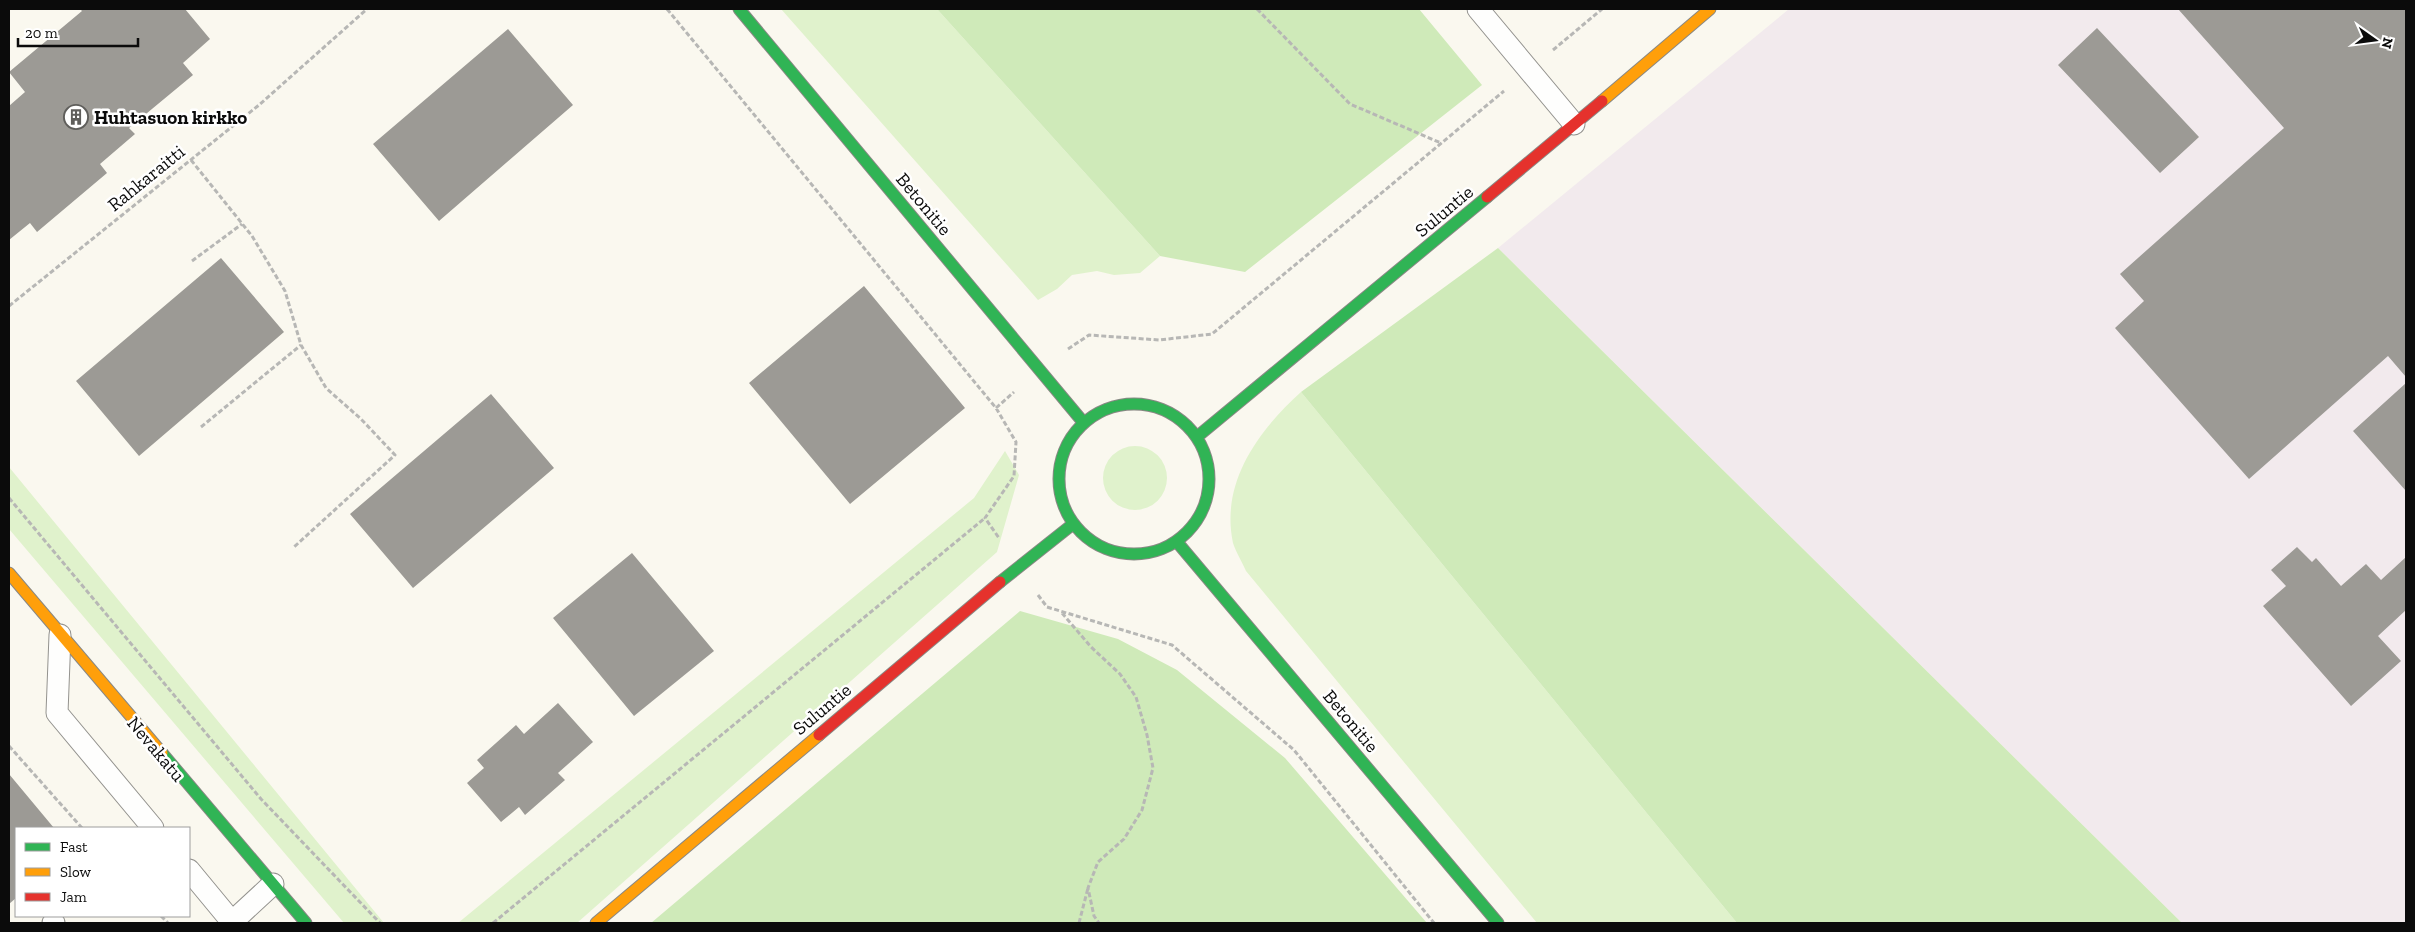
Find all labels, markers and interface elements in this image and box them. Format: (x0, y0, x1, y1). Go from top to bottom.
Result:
scale bar (18, 15, 138, 47)
north arrow (2350, 15, 2400, 65)
text: 20 m (25, 24, 58, 42)
text: N (2378, 36, 2397, 51)
building icon: Huhtasuon kirkko (63, 104, 89, 130)
place label: Huhtasuon kirkko (94, 106, 247, 129)
street label: Rahkaraitti (103, 140, 189, 216)
street label: Betonitie (891, 168, 957, 240)
street label: Suluntie (1410, 180, 1478, 242)
street label: Suluntie (788, 678, 856, 740)
street label: Betonitie (1318, 685, 1384, 757)
street label: Nevakatu (122, 712, 190, 786)
legend (15, 827, 190, 917)
text: Fast (60, 838, 88, 856)
text: Slow (60, 863, 92, 881)
text: Jam (60, 888, 87, 906)

